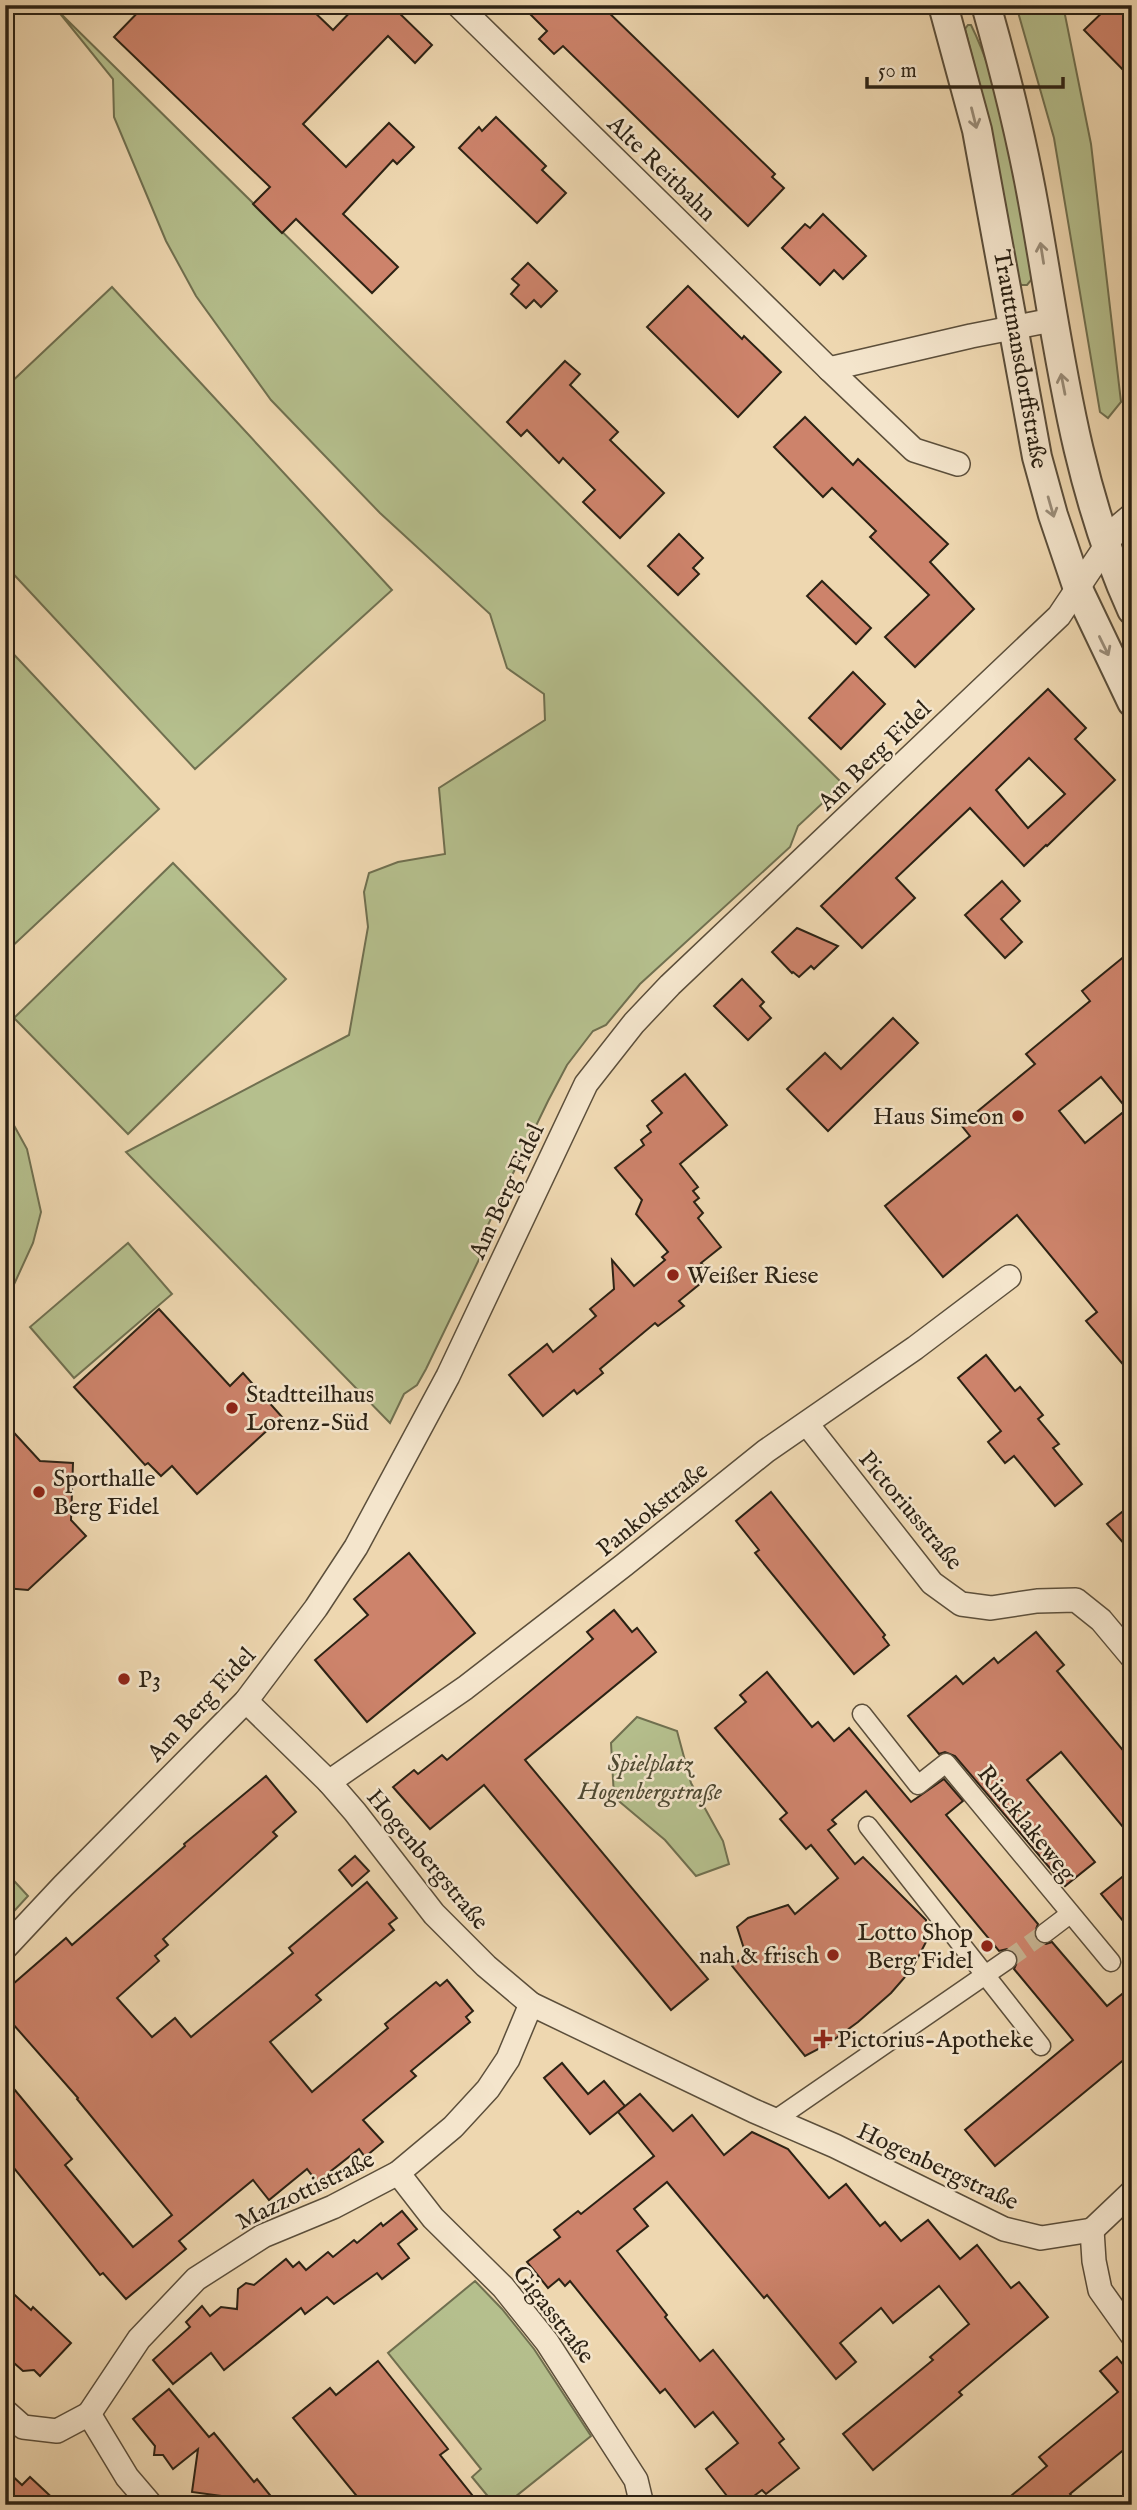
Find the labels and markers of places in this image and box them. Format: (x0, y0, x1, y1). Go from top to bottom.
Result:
place label: Haus Simeon (873, 1102, 1004, 1133)
marker: Haus Simeon (1010, 1108, 1026, 1124)
place label: Weißer Riese (687, 1261, 818, 1292)
marker: Weißer Riese (665, 1267, 681, 1283)
place label: Stadtteilhaus Lorenz-Süd (246, 1380, 374, 1439)
marker: Stadtteilhaus Lorenz-Süd (224, 1400, 240, 1416)
place label: Sporthalle Berg Fidel (53, 1464, 159, 1523)
marker: Sporthalle Berg Fidel (31, 1484, 47, 1500)
place label: P3 (138, 1665, 161, 1696)
marker: P3 (116, 1671, 132, 1687)
place label: Lotto Shop Berg Fidel (857, 1918, 973, 1977)
marker: Lotto Shop Berg Fidel (979, 1938, 995, 1954)
place label: nah & frisch (699, 1941, 819, 1972)
marker: nah & frisch (825, 1947, 841, 1963)
place label: Pictorius-Apotheke (837, 2025, 1033, 2056)
marker: Pictorius-Apotheke (815, 2031, 831, 2047)

